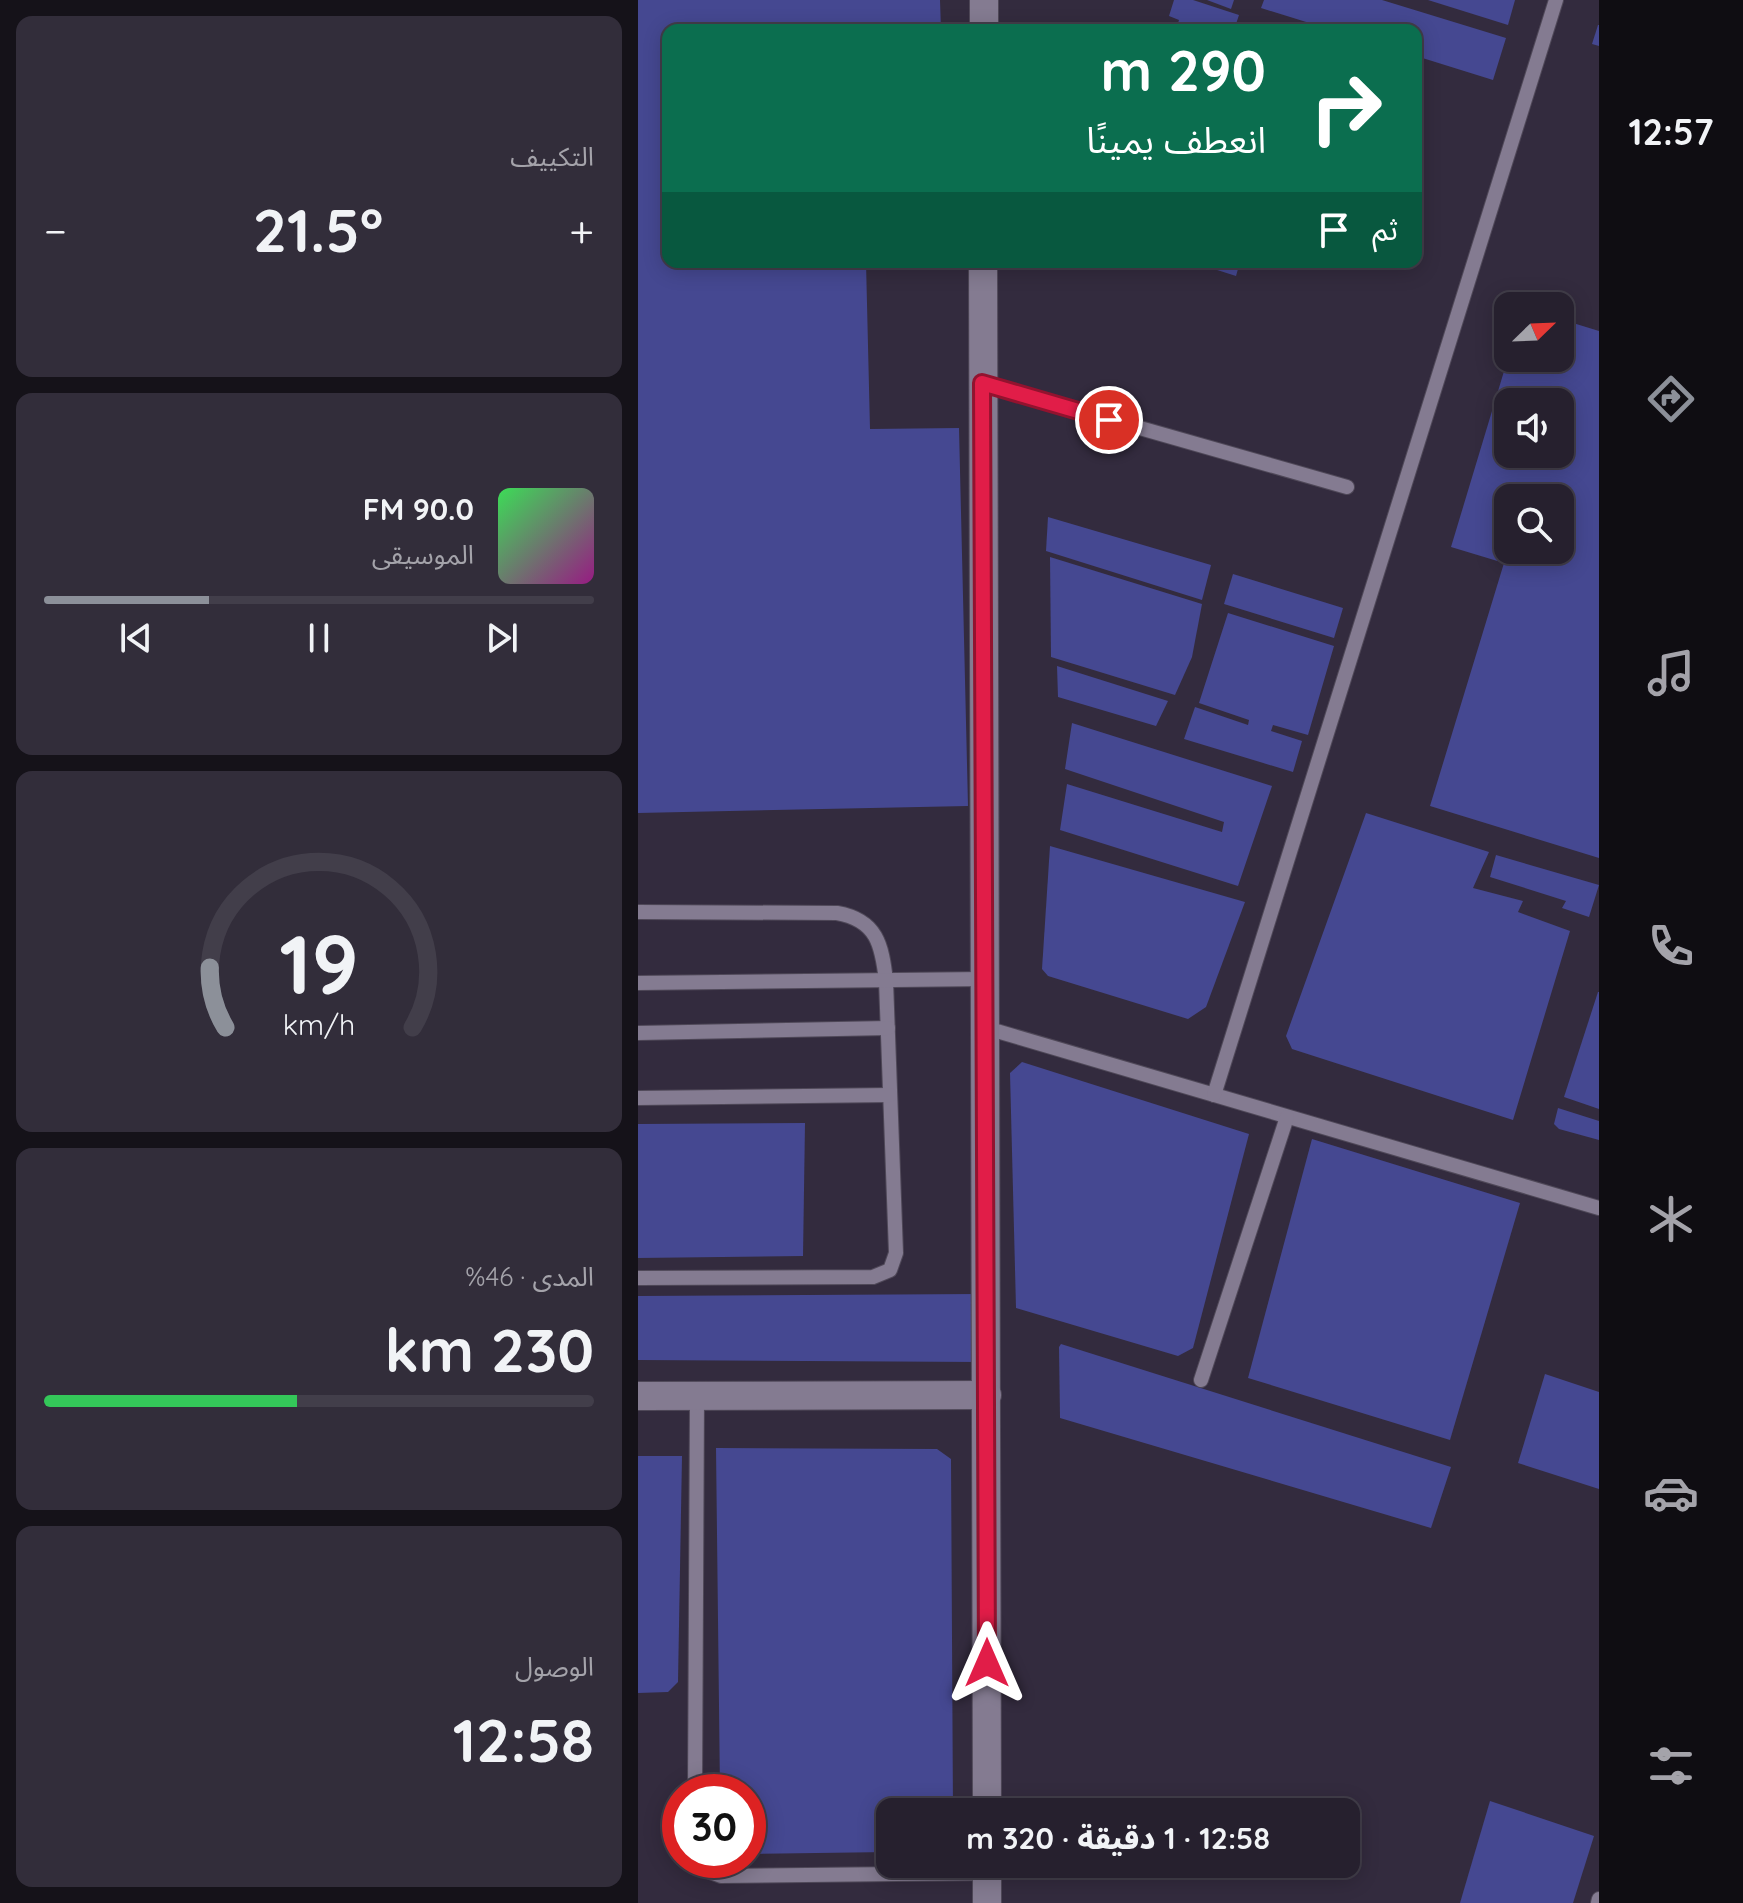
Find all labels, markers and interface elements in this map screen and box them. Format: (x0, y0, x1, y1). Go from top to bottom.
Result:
text: 290 m (1101, 35, 1266, 105)
icon: right (1294, 56, 1398, 160)
text: 12:57 (1629, 109, 1713, 154)
text: انعطف يمينًا (1086, 117, 1266, 162)
text: التكييف (510, 140, 594, 173)
text: 21.5° (253, 192, 383, 267)
text: − (44, 203, 67, 258)
text: + (569, 203, 594, 258)
icon: arrive (1312, 208, 1356, 252)
text: ثم (1372, 210, 1398, 248)
north arrow (1494, 292, 1574, 372)
map controls (1494, 292, 1574, 564)
icon: directions (1643, 371, 1699, 427)
pin (1075, 386, 1143, 454)
button: sound (1494, 388, 1574, 468)
icon: arrive (1087, 398, 1131, 442)
button: search (1494, 484, 1574, 564)
text: 90.0 FM (363, 490, 474, 528)
text: الموسيقى (372, 538, 474, 571)
icon: previous (114, 616, 158, 660)
icon: pause (297, 616, 341, 660)
icon: next (480, 616, 524, 660)
icon: music (1643, 645, 1699, 701)
text: 19 (279, 910, 359, 1014)
icon: phone (1643, 918, 1699, 974)
text: km/h (283, 1006, 355, 1042)
icon: climate (1643, 1191, 1699, 1247)
text: المدى · 46% (465, 1260, 594, 1293)
text: 230 km (385, 1312, 594, 1387)
icon: car (1643, 1465, 1699, 1521)
position arrow (945, 1621, 1029, 1705)
text: الوصول (515, 1650, 594, 1683)
text: 12:58 (453, 1702, 594, 1777)
icon: filters (1643, 1738, 1699, 1794)
speed limit sign: 30 (662, 1774, 766, 1878)
text: 12:58 · 1 دقيقة · 320 m (966, 1819, 1270, 1857)

